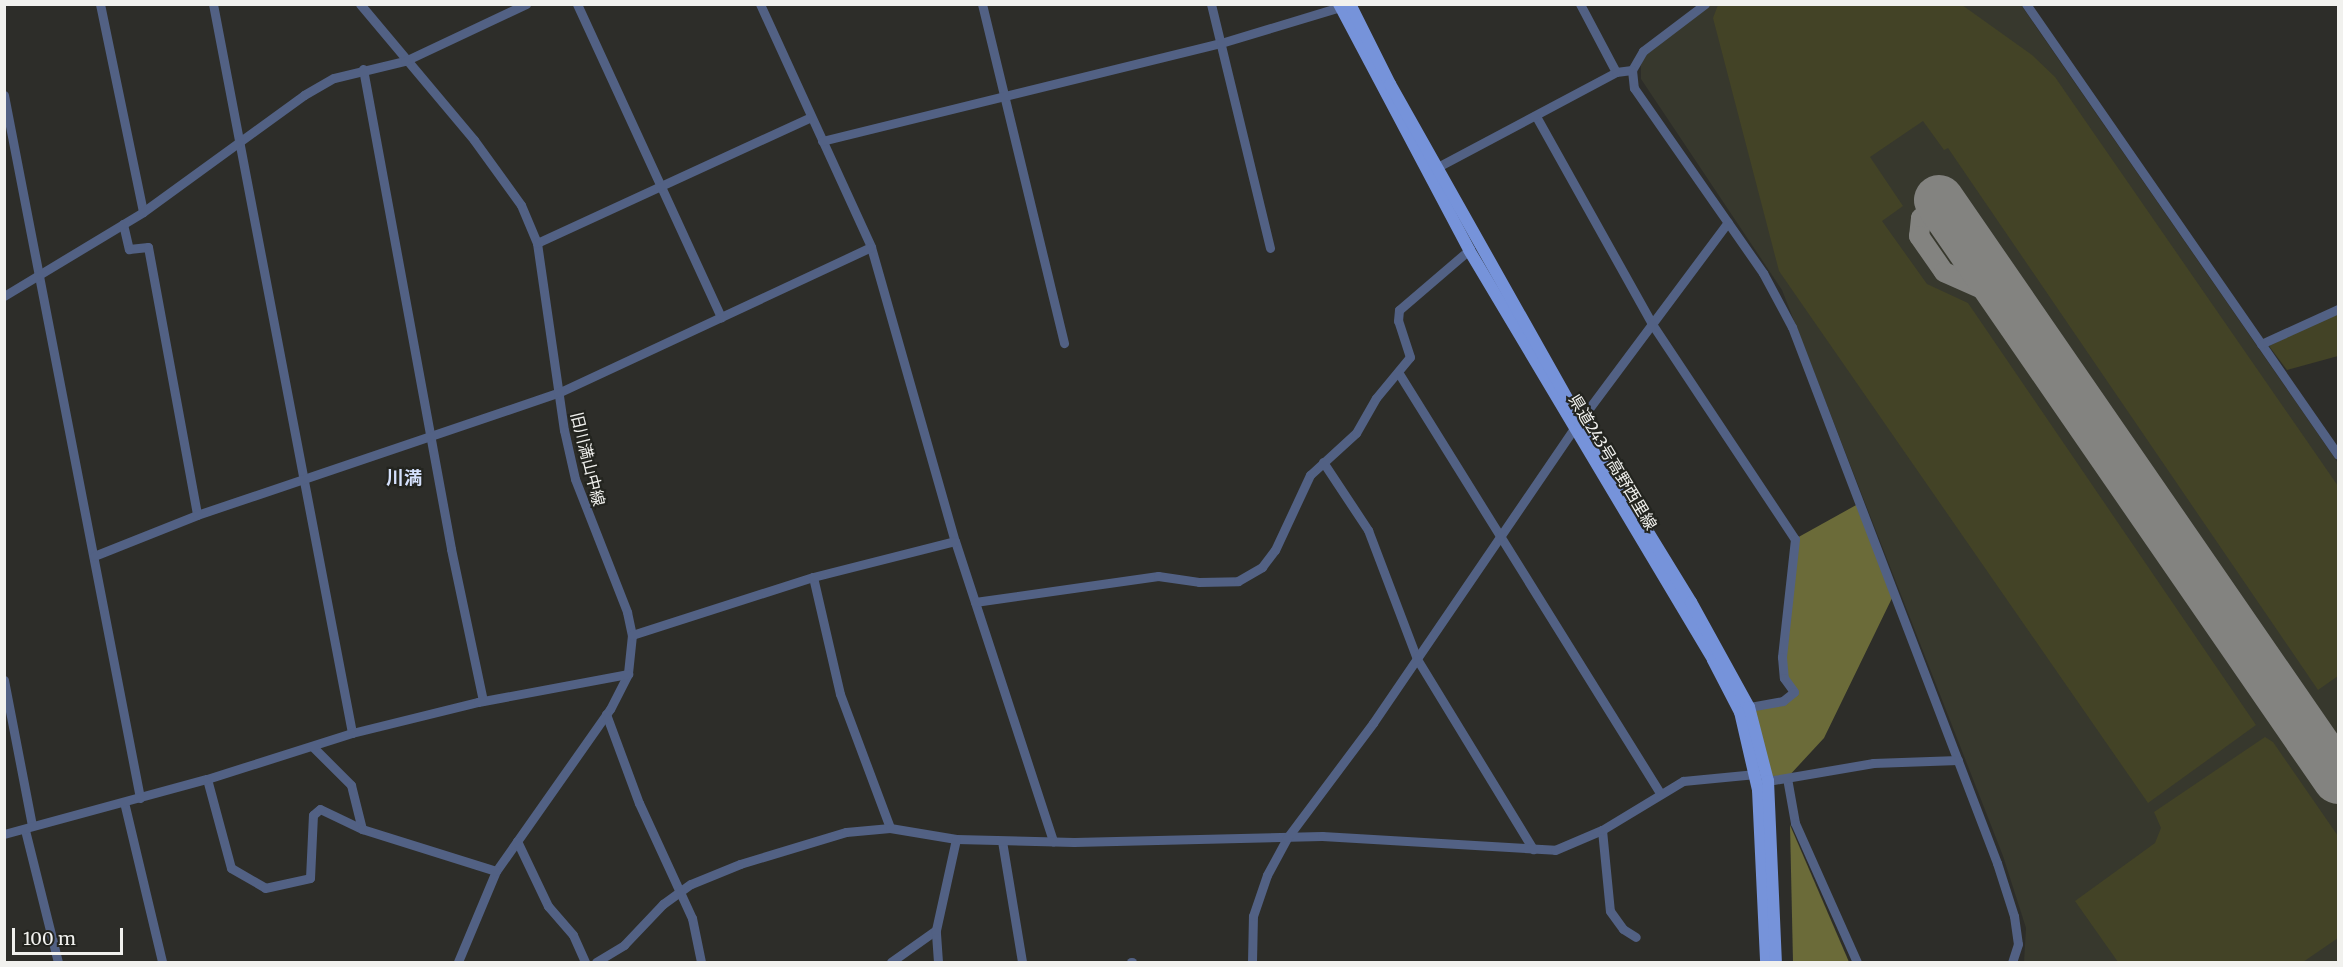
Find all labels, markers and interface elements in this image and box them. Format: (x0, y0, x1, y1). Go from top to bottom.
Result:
street label: 県道243号高野西里線 (1565, 391, 1661, 533)
street label: 旧川満山中線 (567, 410, 609, 508)
district label: 川満 (386, 467, 422, 489)
scale bar (15, 916, 126, 954)
text: 100 m (23, 927, 76, 950)

